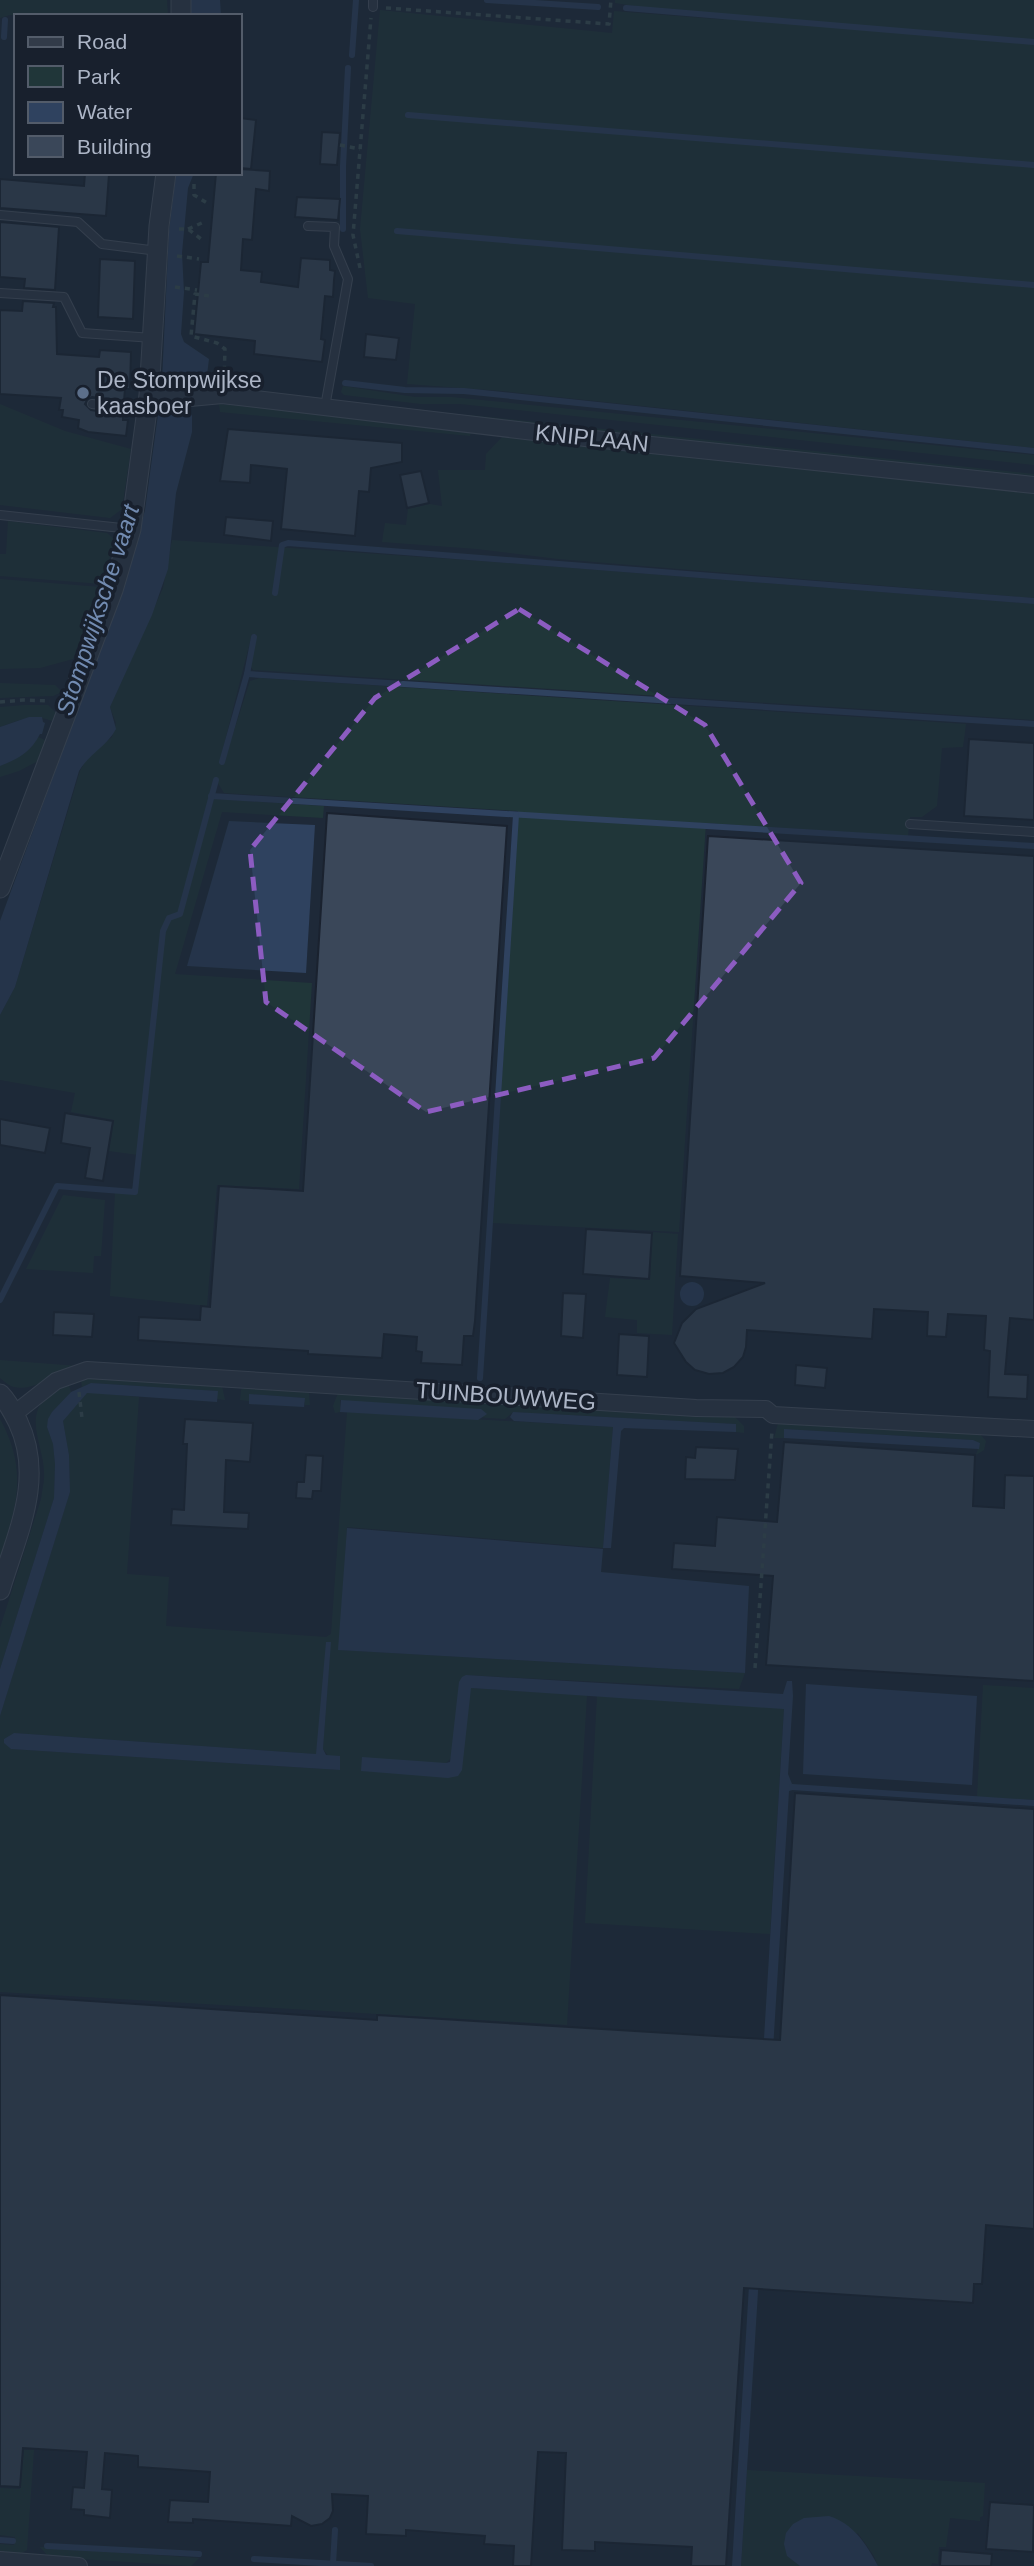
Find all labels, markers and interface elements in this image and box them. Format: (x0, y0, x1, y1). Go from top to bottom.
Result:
legend (14, 14, 242, 175)
text: Road (77, 30, 127, 53)
text: Park (77, 65, 121, 88)
text: Water (77, 100, 132, 123)
text: Building (77, 135, 152, 158)
place label: De Stompwijkse kaasboer (97, 367, 262, 419)
marker: De Stompwijkse kaasboer (75, 385, 91, 401)
street label: KNIPLAAN (534, 419, 650, 457)
water label: Stompwijksche vaart (51, 500, 145, 719)
street label: TUINBOUWWEG (415, 1377, 597, 1415)

